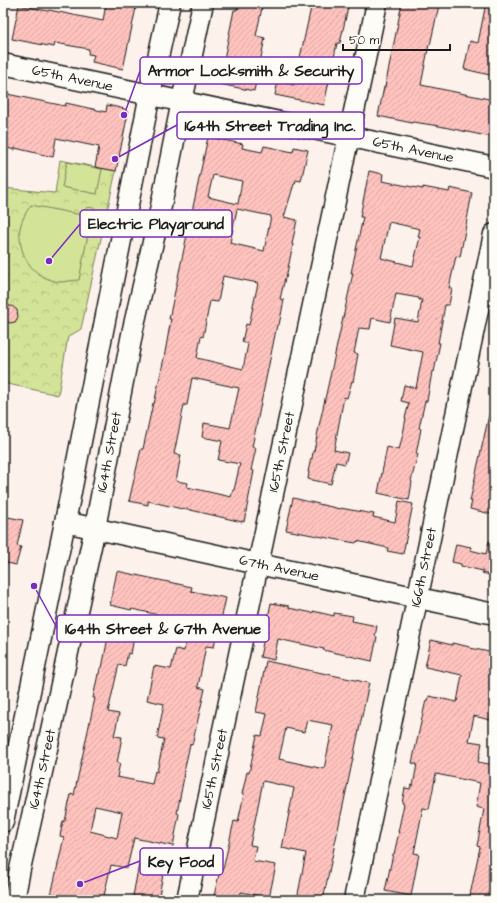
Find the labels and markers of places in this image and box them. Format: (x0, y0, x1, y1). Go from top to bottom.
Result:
callout: Armor Locksmith & Security (140, 57, 362, 84)
callout: 164th Street Trading Inc. (177, 112, 364, 139)
callout: Electric Playground (80, 210, 232, 237)
callout: 164th Street & 67th Avenue (57, 615, 269, 642)
callout: Key Food (140, 848, 223, 875)

